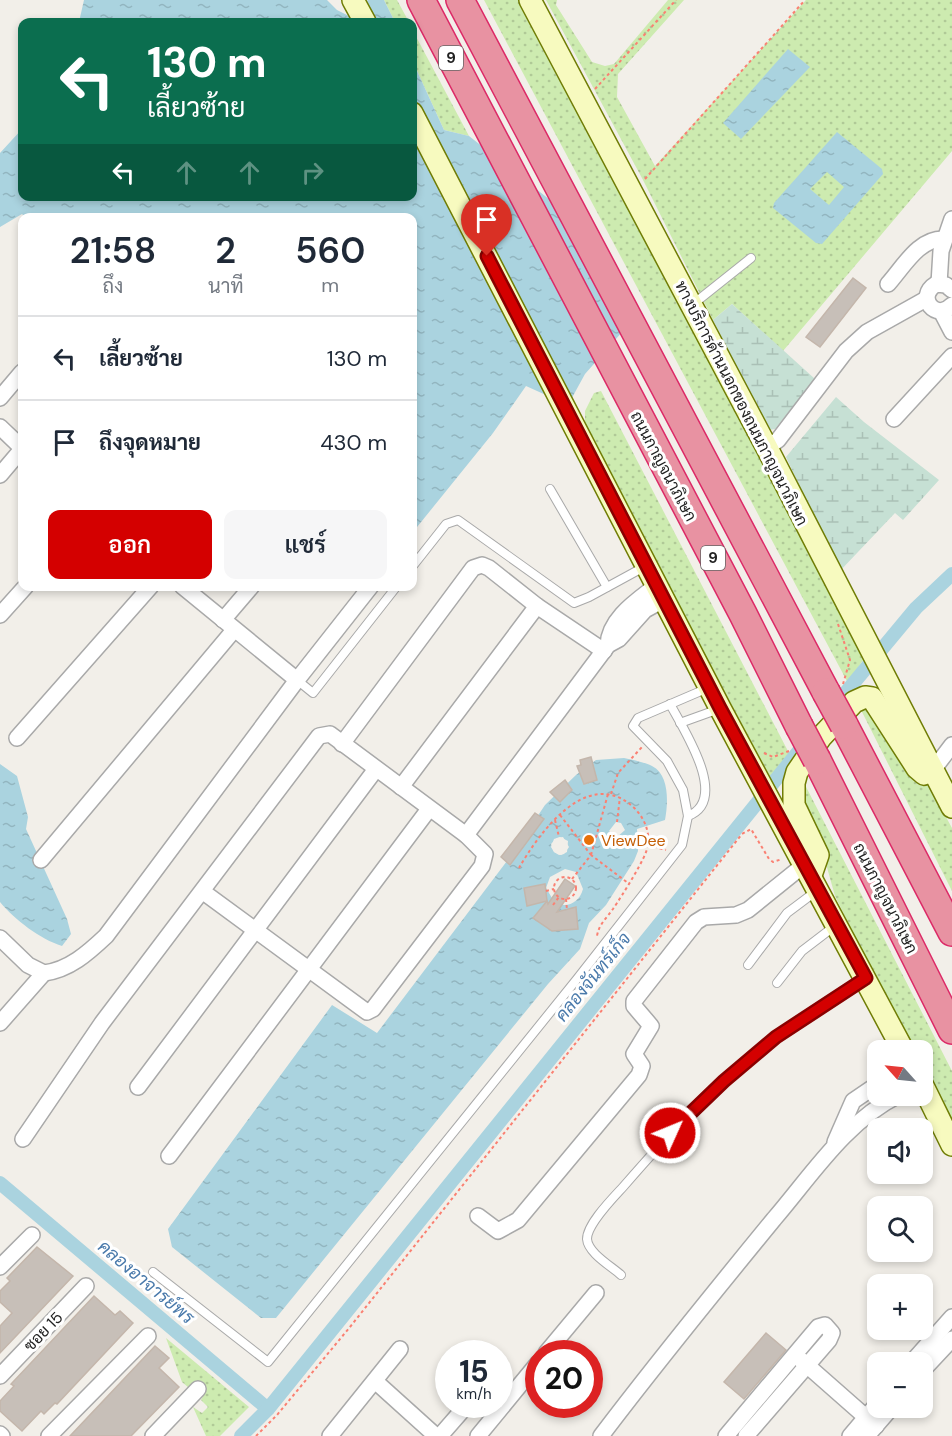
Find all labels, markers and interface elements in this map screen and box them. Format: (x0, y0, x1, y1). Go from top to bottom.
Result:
text: 130 m (147, 35, 267, 90)
icon: left (48, 42, 126, 120)
road number: 9 (439, 46, 463, 70)
text: เลี้ยวซ้าย (147, 90, 245, 125)
icon: left (107, 156, 140, 189)
icon: ahead (170, 156, 203, 189)
icon: ahead (233, 156, 266, 189)
icon: right (296, 156, 329, 189)
pin (461, 194, 512, 256)
icon: arrive (470, 203, 503, 236)
text: 21:58 (70, 227, 156, 274)
text: 2 (215, 227, 236, 274)
text: 560 (295, 227, 365, 274)
text: m (321, 272, 339, 298)
text: ถึง (103, 273, 123, 299)
text: นาที (208, 273, 244, 299)
street label: ทางบริการด้านนอกของถนนกาญจนาภิเษก (670, 277, 813, 529)
icon: left (48, 342, 81, 375)
text: เลี้ยวซ้าย (99, 344, 183, 373)
text: 130 m (327, 344, 387, 373)
street label: ถนนกาญจนาภิเษก (626, 408, 701, 525)
icon: arrive (48, 426, 81, 459)
text: ถึงจุดหมาย (99, 428, 201, 457)
text: 430 m (320, 428, 387, 457)
button: ออก (48, 510, 212, 579)
button: แชร์ (224, 510, 387, 579)
road number: 9 (701, 546, 725, 570)
place label: ViewDee (601, 830, 666, 851)
marker: ViewDee (582, 833, 596, 847)
street label: ถนนกาญจนาภิเษก (849, 839, 923, 957)
water label: คลองจันทร์เก็จ (548, 926, 636, 1027)
north arrow (867, 1040, 933, 1106)
map controls (867, 1040, 933, 1418)
position arrow (638, 1101, 702, 1165)
button: sound (867, 1118, 933, 1184)
button: search (867, 1196, 933, 1262)
water label: คลองอาจารย์พร (93, 1234, 201, 1330)
button: + (867, 1274, 933, 1340)
street label: ซอย 15 (19, 1307, 67, 1356)
speed limit sign: 20 (525, 1340, 603, 1418)
text: 15 (459, 1352, 489, 1391)
button: − (867, 1352, 933, 1418)
text: km/h (456, 1384, 492, 1404)

